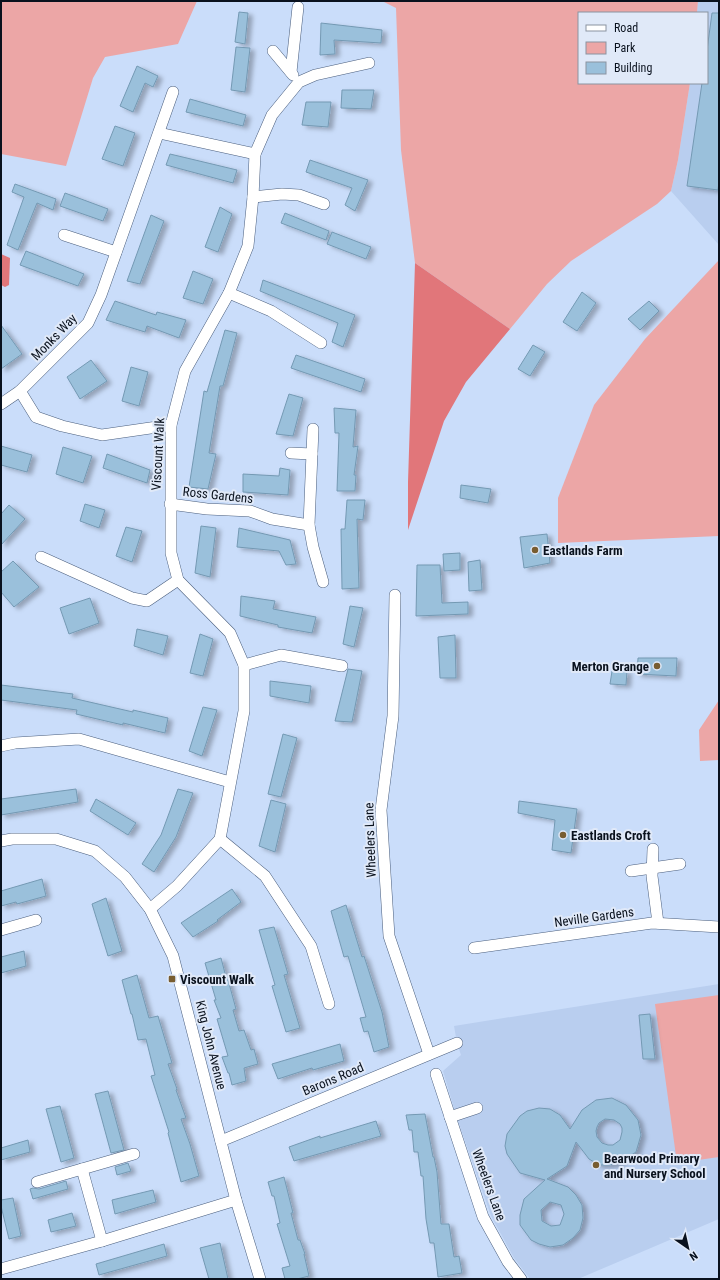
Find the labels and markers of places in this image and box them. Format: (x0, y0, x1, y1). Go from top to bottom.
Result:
place label: Eastlands Farm (543, 543, 623, 558)
marker: Eastlands Farm (530, 545, 540, 555)
place label: Merton Grange (572, 659, 649, 674)
marker: Merton Grange (652, 661, 662, 671)
place label: Eastlands Croft (571, 828, 651, 843)
marker: Eastlands Croft (558, 830, 568, 840)
place label: Viscount Walk (180, 972, 255, 987)
marker: Viscount Walk (167, 974, 177, 984)
place label: Bearwood Primary and Nursery School (604, 1151, 706, 1181)
marker: Bearwood Primary and Nursery School (591, 1160, 601, 1170)

